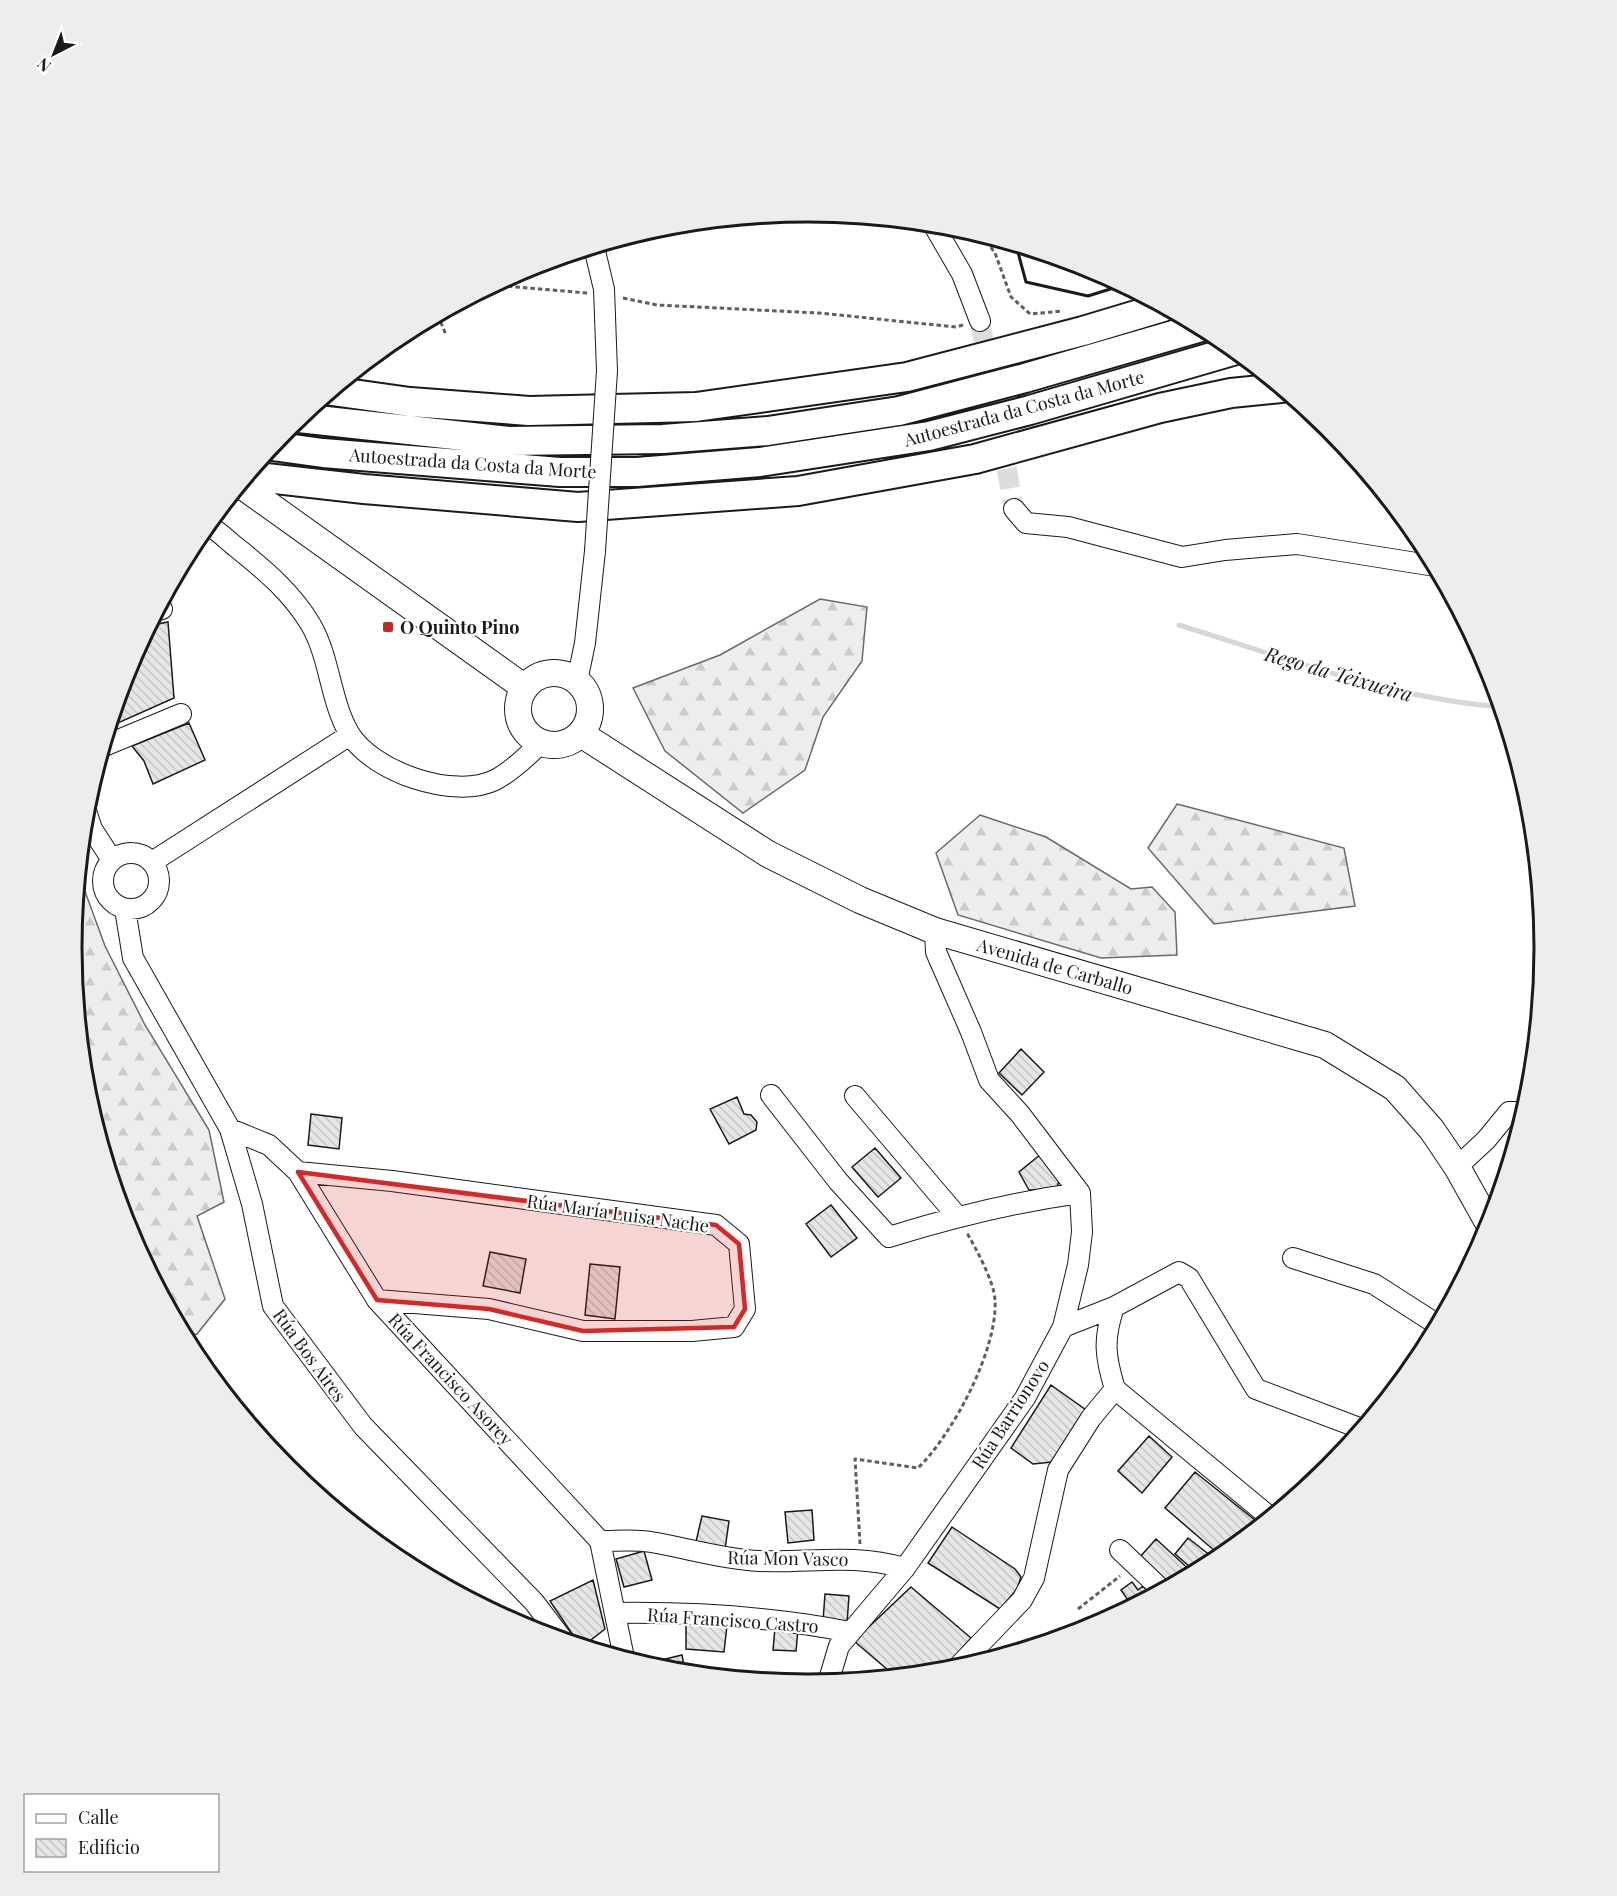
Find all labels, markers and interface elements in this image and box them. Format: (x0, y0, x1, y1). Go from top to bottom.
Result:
north arrow (24, 24, 84, 84)
text: N (32, 54, 55, 77)
street label: Autoestrada da Costa da Morte (900, 364, 1147, 452)
street label: Autoestrada da Costa da Morte (348, 442, 597, 484)
place label: O Quinto Pino (400, 615, 519, 639)
marker: O Quinto Pino (381, 620, 395, 634)
water label: Rego da Teixueira (1261, 639, 1416, 707)
street label: Avenida de Carballo (973, 932, 1136, 1000)
street label: Rúa María Luisa Nache (525, 1188, 711, 1238)
street label: Rúa Bos Aires (268, 1304, 352, 1406)
street label: Rúa Francisco Asorey (383, 1308, 519, 1450)
street label: Rúa Barrionovo (966, 1355, 1054, 1473)
street label: Rúa Mon Vasco (727, 1545, 849, 1571)
street label: Rúa Francisco Castro (646, 1602, 820, 1638)
legend (24, 1794, 219, 1872)
text: Calle (78, 1805, 119, 1829)
text: Edificio (78, 1835, 140, 1859)

